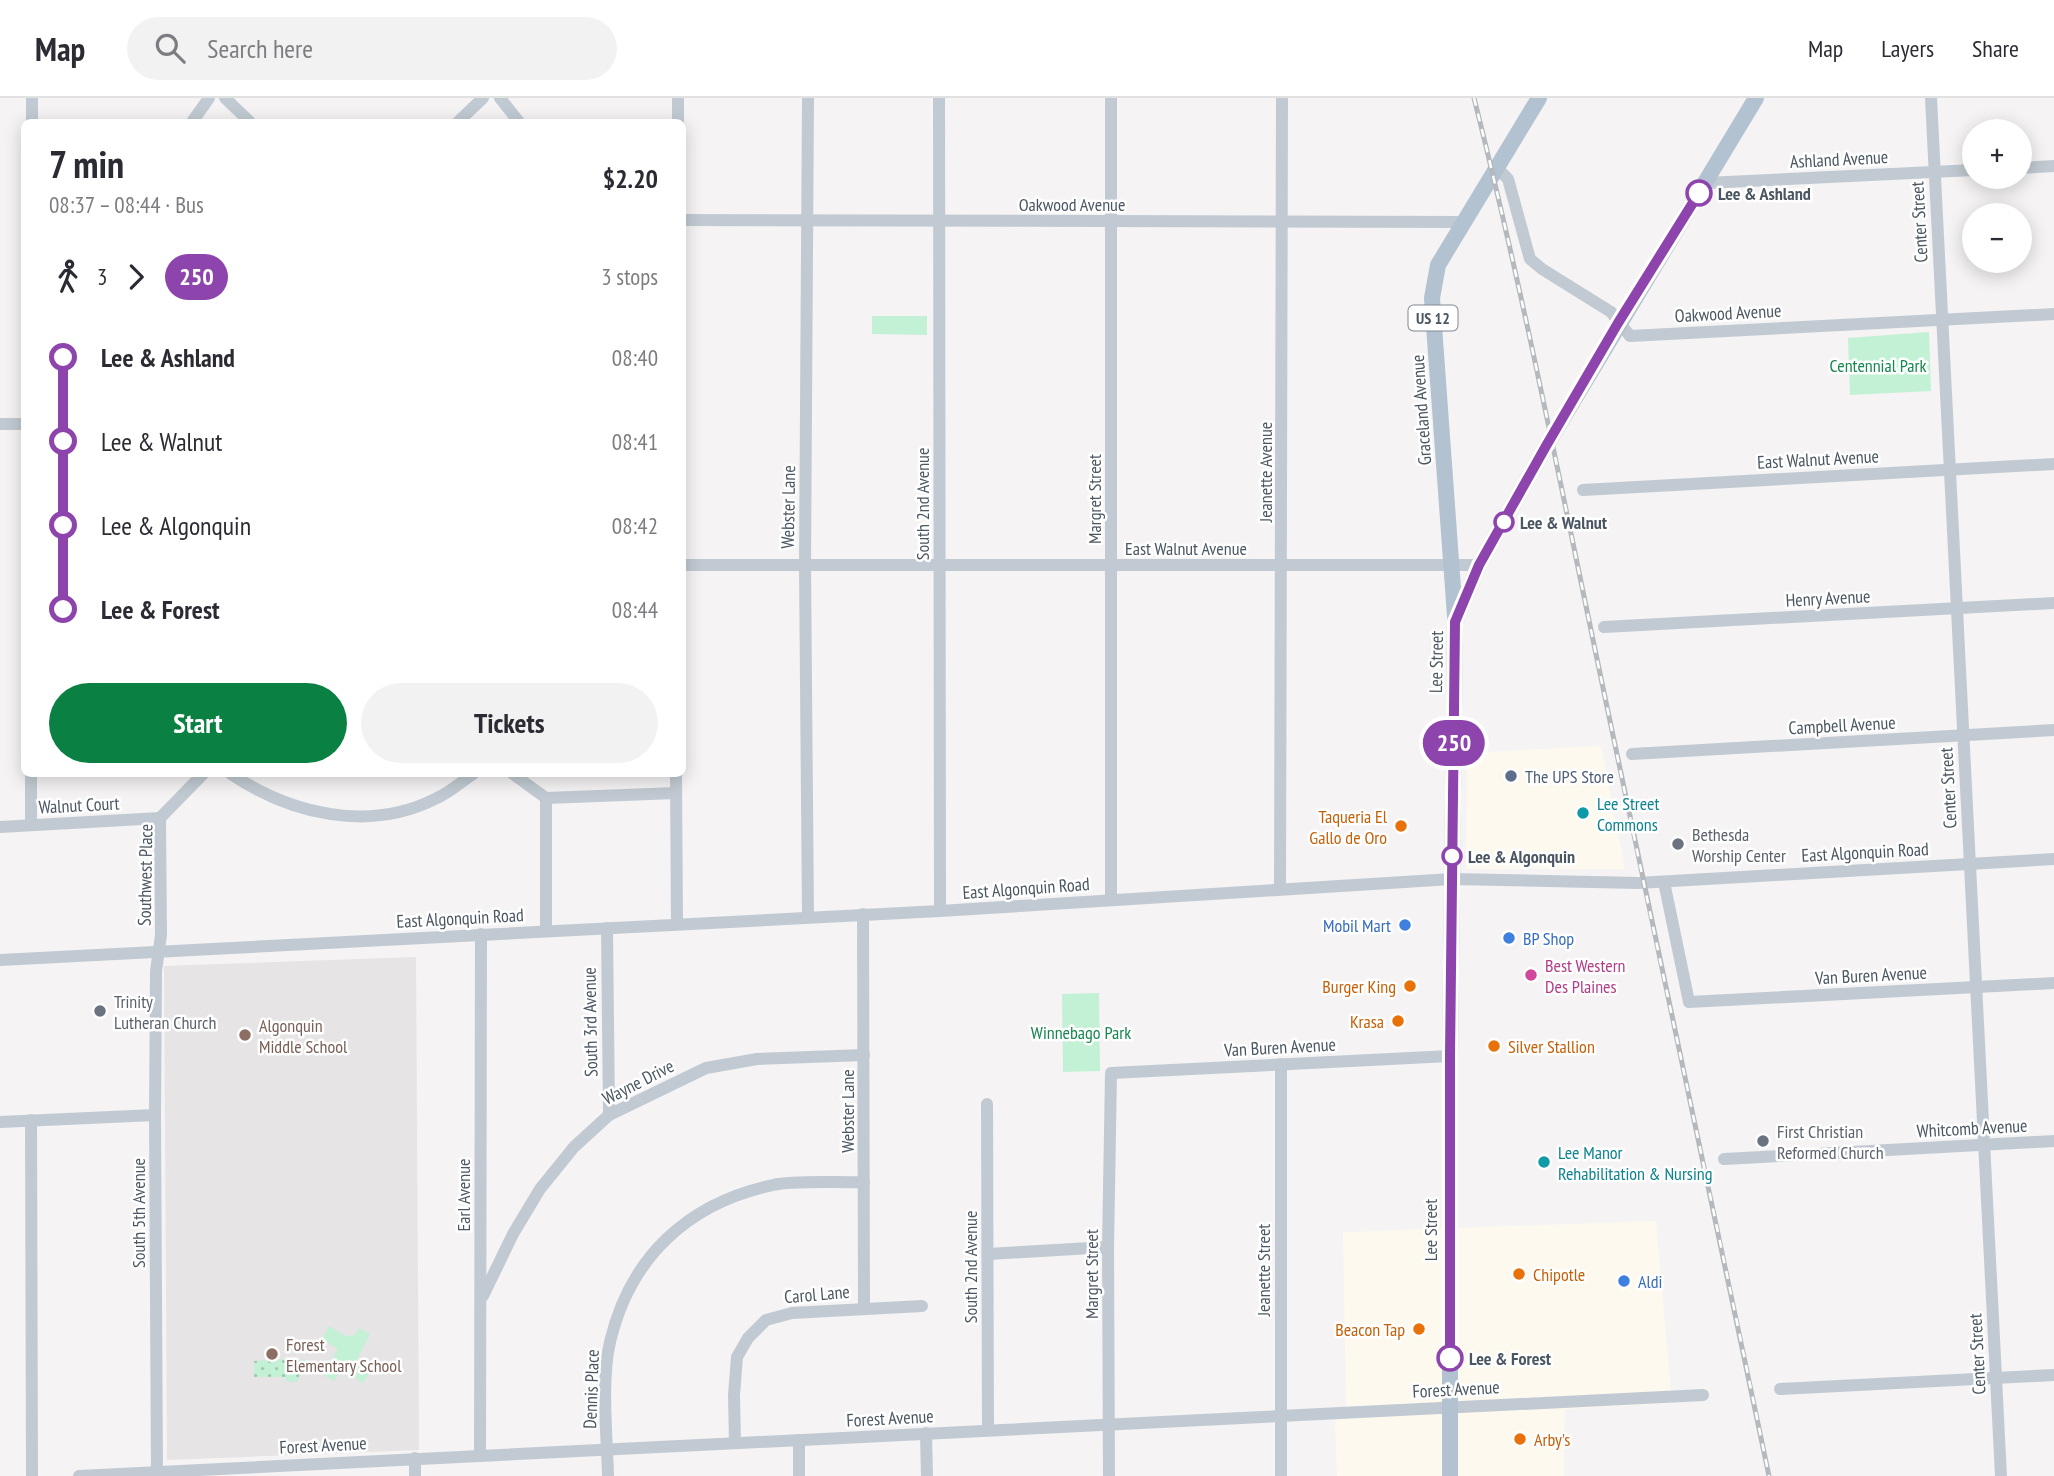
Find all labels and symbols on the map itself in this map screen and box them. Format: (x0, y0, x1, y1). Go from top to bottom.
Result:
street label: Ashland Avenue (1789, 145, 1889, 173)
marker: Lee & Ashland (1686, 180, 1712, 206)
street label: Center Street (1905, 181, 1933, 263)
place label: Lee & Ashland (1718, 182, 1811, 205)
street label: Oakwood Avenue (1019, 193, 1125, 216)
street label: Oakwood Avenue (1674, 299, 1782, 327)
road number: US 12 (1408, 306, 1458, 330)
street label: Graceland Avenue (1406, 354, 1436, 466)
park label: Centennial Park (1830, 354, 1927, 377)
street label: Jeanette Avenue (1254, 422, 1277, 523)
street label: East Walnut Avenue (1757, 444, 1879, 474)
street label: South 2nd Avenue (911, 448, 934, 560)
street label: Margret Street (1083, 454, 1106, 544)
street label: Webster Lane (776, 465, 800, 549)
place label: Lee & Walnut (1520, 511, 1608, 534)
marker: Lee & Walnut (1494, 512, 1514, 532)
street label: East Walnut Avenue (1125, 537, 1247, 560)
street label: Henry Avenue (1785, 584, 1871, 612)
street label: Lee Street (1424, 631, 1448, 693)
street label: Campbell Avenue (1788, 711, 1896, 739)
line badge: 250 (1414, 720, 1494, 766)
street label: Center Street (1934, 747, 1962, 829)
place label: The UPS Store (1525, 765, 1614, 788)
marker: The UPS Store (1503, 768, 1519, 784)
street label: Walnut Court (38, 791, 120, 819)
place label: Lee Street Commons (1597, 792, 1660, 836)
place label: Taqueria El Gallo de Oro (1309, 805, 1388, 849)
marker: Lee Street Commons (1575, 805, 1591, 821)
marker: Taqueria El Gallo de Oro (1393, 818, 1409, 834)
place label: Bethesda Worship Center (1692, 823, 1786, 867)
street label: Southwest Place (133, 824, 157, 926)
marker: Bethesda Worship Center (1670, 836, 1686, 852)
street label: East Algonquin Road (1801, 837, 1929, 867)
place label: Lee & Algonquin (1468, 845, 1575, 868)
marker: Lee & Algonquin (1442, 846, 1462, 866)
street label: East Algonquin Road (962, 872, 1090, 904)
street label: East Algonquin Road (396, 903, 524, 933)
place label: Mobil Mart (1323, 914, 1391, 937)
marker: Mobil Mart (1397, 917, 1413, 933)
place label: BP Shop (1523, 927, 1574, 950)
marker: BP Shop (1501, 930, 1517, 946)
place label: Best Western Des Plaines (1545, 954, 1626, 998)
street label: Van Buren Avenue (1814, 961, 1927, 989)
street label: South 3rd Avenue (578, 967, 602, 1077)
marker: Best Western Des Plaines (1523, 967, 1539, 983)
place label: Burger King (1322, 975, 1396, 998)
marker: Burger King (1402, 978, 1418, 994)
place label: Trinity Lutheran Church (114, 990, 216, 1034)
marker: Trinity Lutheran Church (92, 1003, 108, 1019)
place label: Krasa (1350, 1010, 1384, 1033)
marker: Krasa (1390, 1013, 1406, 1029)
place label: Algonquin Middle School (259, 1014, 348, 1058)
park label: Winnebago Park (1031, 1021, 1131, 1044)
marker: Algonquin Middle School (237, 1027, 253, 1043)
street label: Van Buren Avenue (1223, 1033, 1336, 1061)
place label: Silver Stallion (1508, 1035, 1595, 1058)
marker: Silver Stallion (1486, 1038, 1502, 1054)
street label: Wayne Drive (598, 1054, 678, 1110)
street label: Webster Lane (836, 1069, 859, 1153)
street label: Whitcomb Avenue (1916, 1114, 2028, 1142)
place label: First Christian Reformed Church (1777, 1120, 1884, 1164)
marker: First Christian Reformed Church (1755, 1133, 1771, 1149)
place label: Lee Manor Rehabilitation & Nursing (1558, 1141, 1713, 1185)
marker: Lee Manor Rehabilitation & Nursing (1536, 1154, 1552, 1170)
street label: South 5th Avenue (127, 1158, 150, 1268)
street label: Earl Avenue (452, 1159, 475, 1231)
street label: Lee Street (1419, 1199, 1442, 1261)
street label: South 2nd Avenue (959, 1211, 982, 1323)
street label: Jeanette Street (1252, 1224, 1275, 1317)
street label: Margret Street (1080, 1229, 1103, 1319)
place label: Chipotle (1533, 1263, 1585, 1286)
marker: Chipotle (1511, 1266, 1527, 1282)
place label: Aldi (1638, 1270, 1662, 1293)
marker: Aldi (1616, 1273, 1632, 1289)
street label: Carol Lane (783, 1280, 851, 1308)
street label: Center Street (1963, 1313, 1991, 1395)
place label: Beacon Tap (1335, 1318, 1405, 1341)
marker: Beacon Tap (1411, 1321, 1427, 1337)
place label: Forest Elementary School (286, 1333, 402, 1377)
marker: Lee & Forest (1437, 1345, 1463, 1371)
marker: Forest Elementary School (264, 1346, 280, 1362)
place label: Lee & Forest (1469, 1347, 1552, 1370)
street label: Dennis Place (578, 1349, 604, 1429)
street label: Forest Avenue (1412, 1375, 1500, 1403)
street label: Forest Avenue (846, 1404, 934, 1432)
place label: Arby's (1534, 1428, 1570, 1451)
street label: Forest Avenue (279, 1431, 367, 1459)
marker: Arby's (1512, 1431, 1528, 1447)

